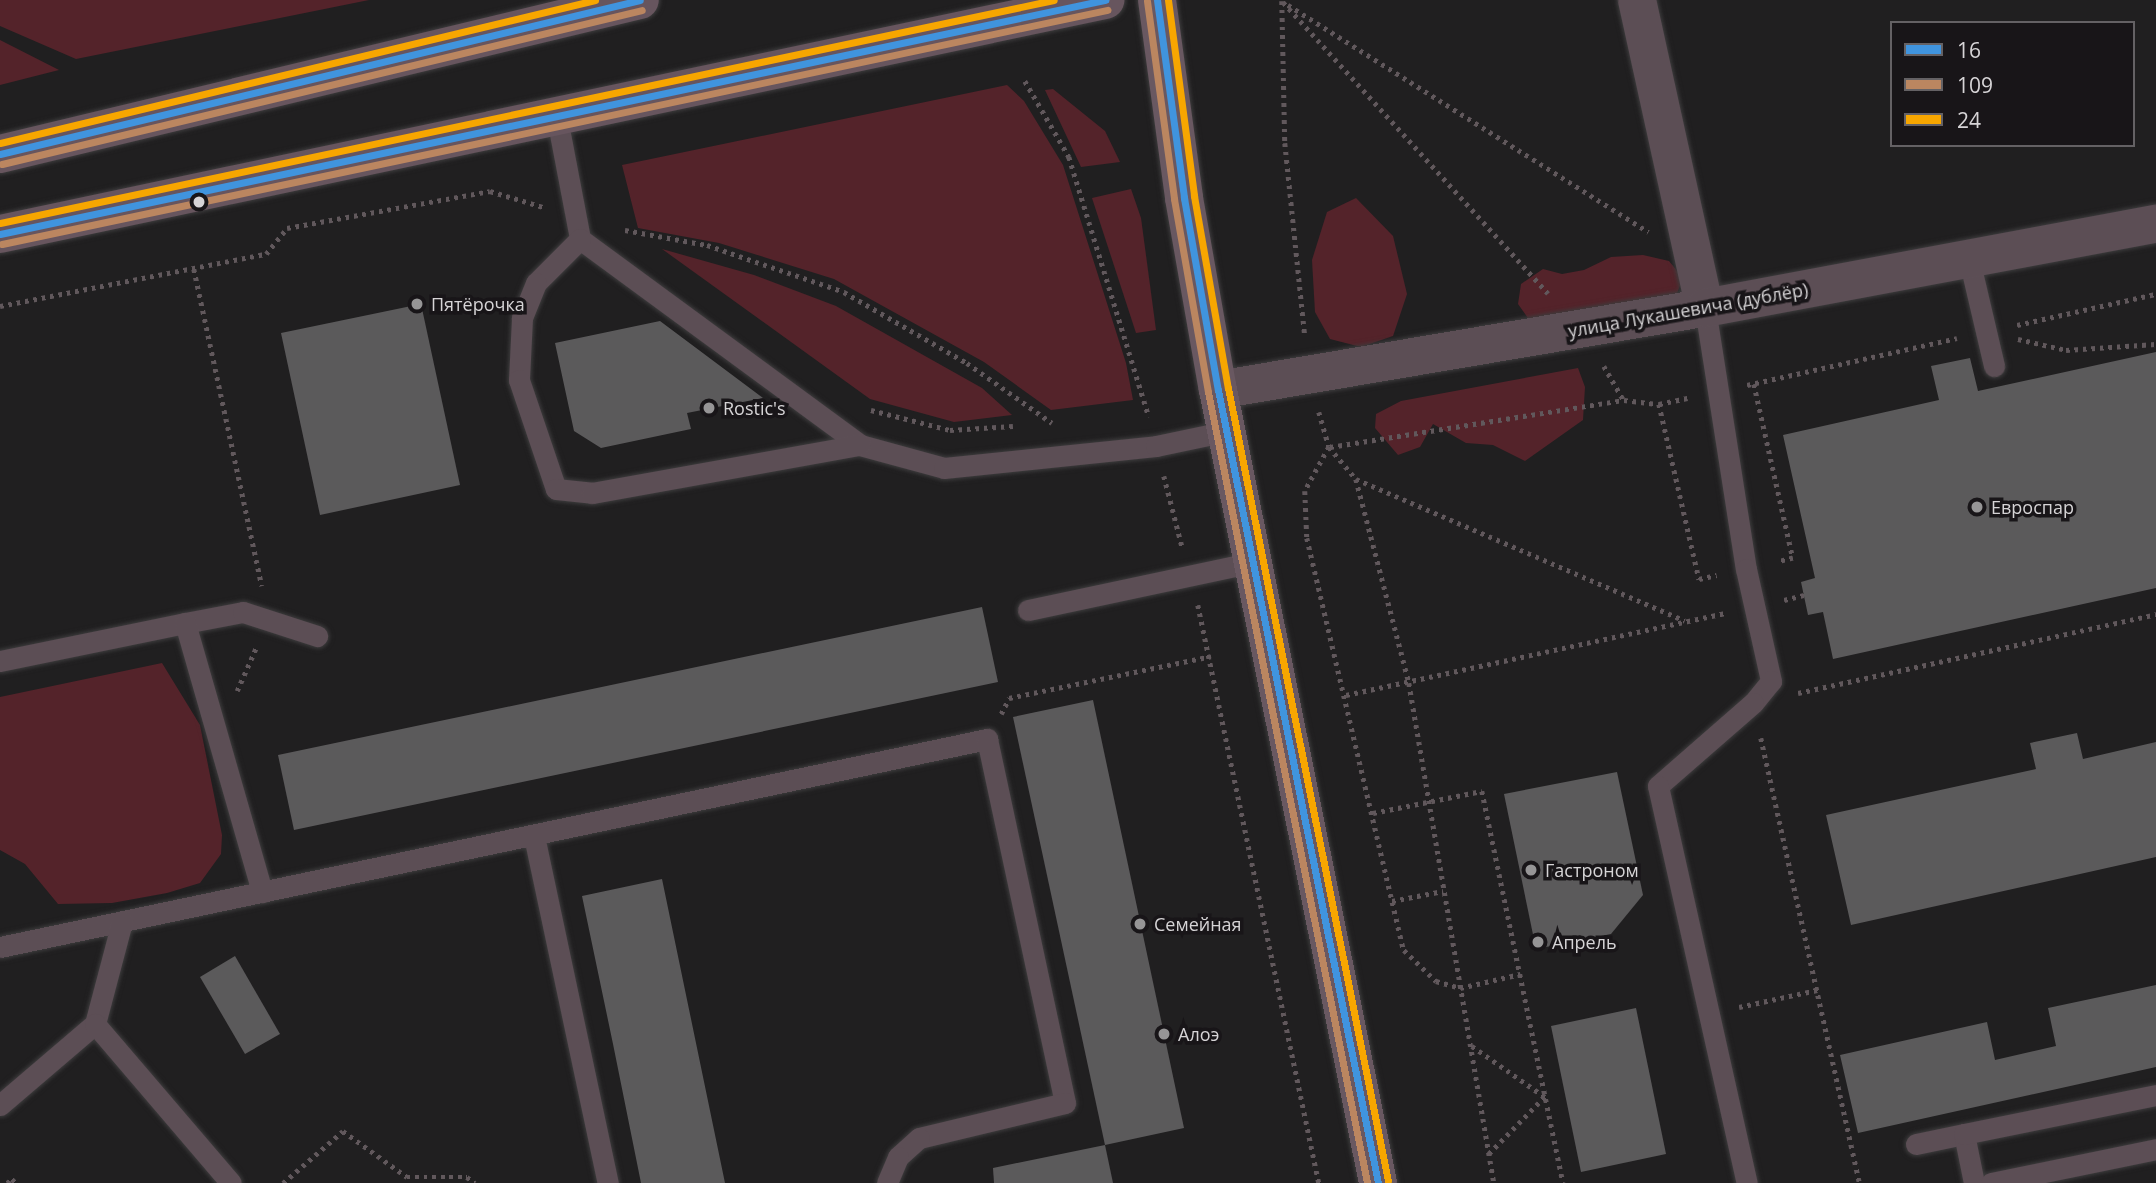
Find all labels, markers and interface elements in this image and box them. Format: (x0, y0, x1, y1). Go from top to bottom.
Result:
legend (1890, 21, 2135, 147)
text: 16 (1957, 36, 1981, 64)
text: 109 (1957, 71, 1993, 99)
text: 24 (1957, 106, 1981, 134)
unlabelled marker (192, 195, 206, 209)
street label: улица Лукашевича (дублёр) (1566, 278, 1810, 342)
place label: Пятёрочка (431, 293, 525, 315)
marker: Пятёрочка (409, 296, 425, 312)
place label: Rostic's (723, 397, 786, 419)
marker: Rostic's (701, 400, 717, 416)
place label: Евроспар (1991, 496, 2074, 518)
marker: Евроспар (1969, 499, 1985, 515)
place label: Гастроном (1545, 859, 1639, 881)
marker: Гастроном (1523, 862, 1539, 878)
place label: Семейная (1154, 913, 1242, 935)
marker: Семейная (1132, 916, 1148, 932)
place label: Апрель (1552, 931, 1617, 953)
marker: Апрель (1530, 934, 1546, 950)
place label: Алоэ (1178, 1023, 1219, 1045)
marker: Алоэ (1156, 1026, 1172, 1042)

